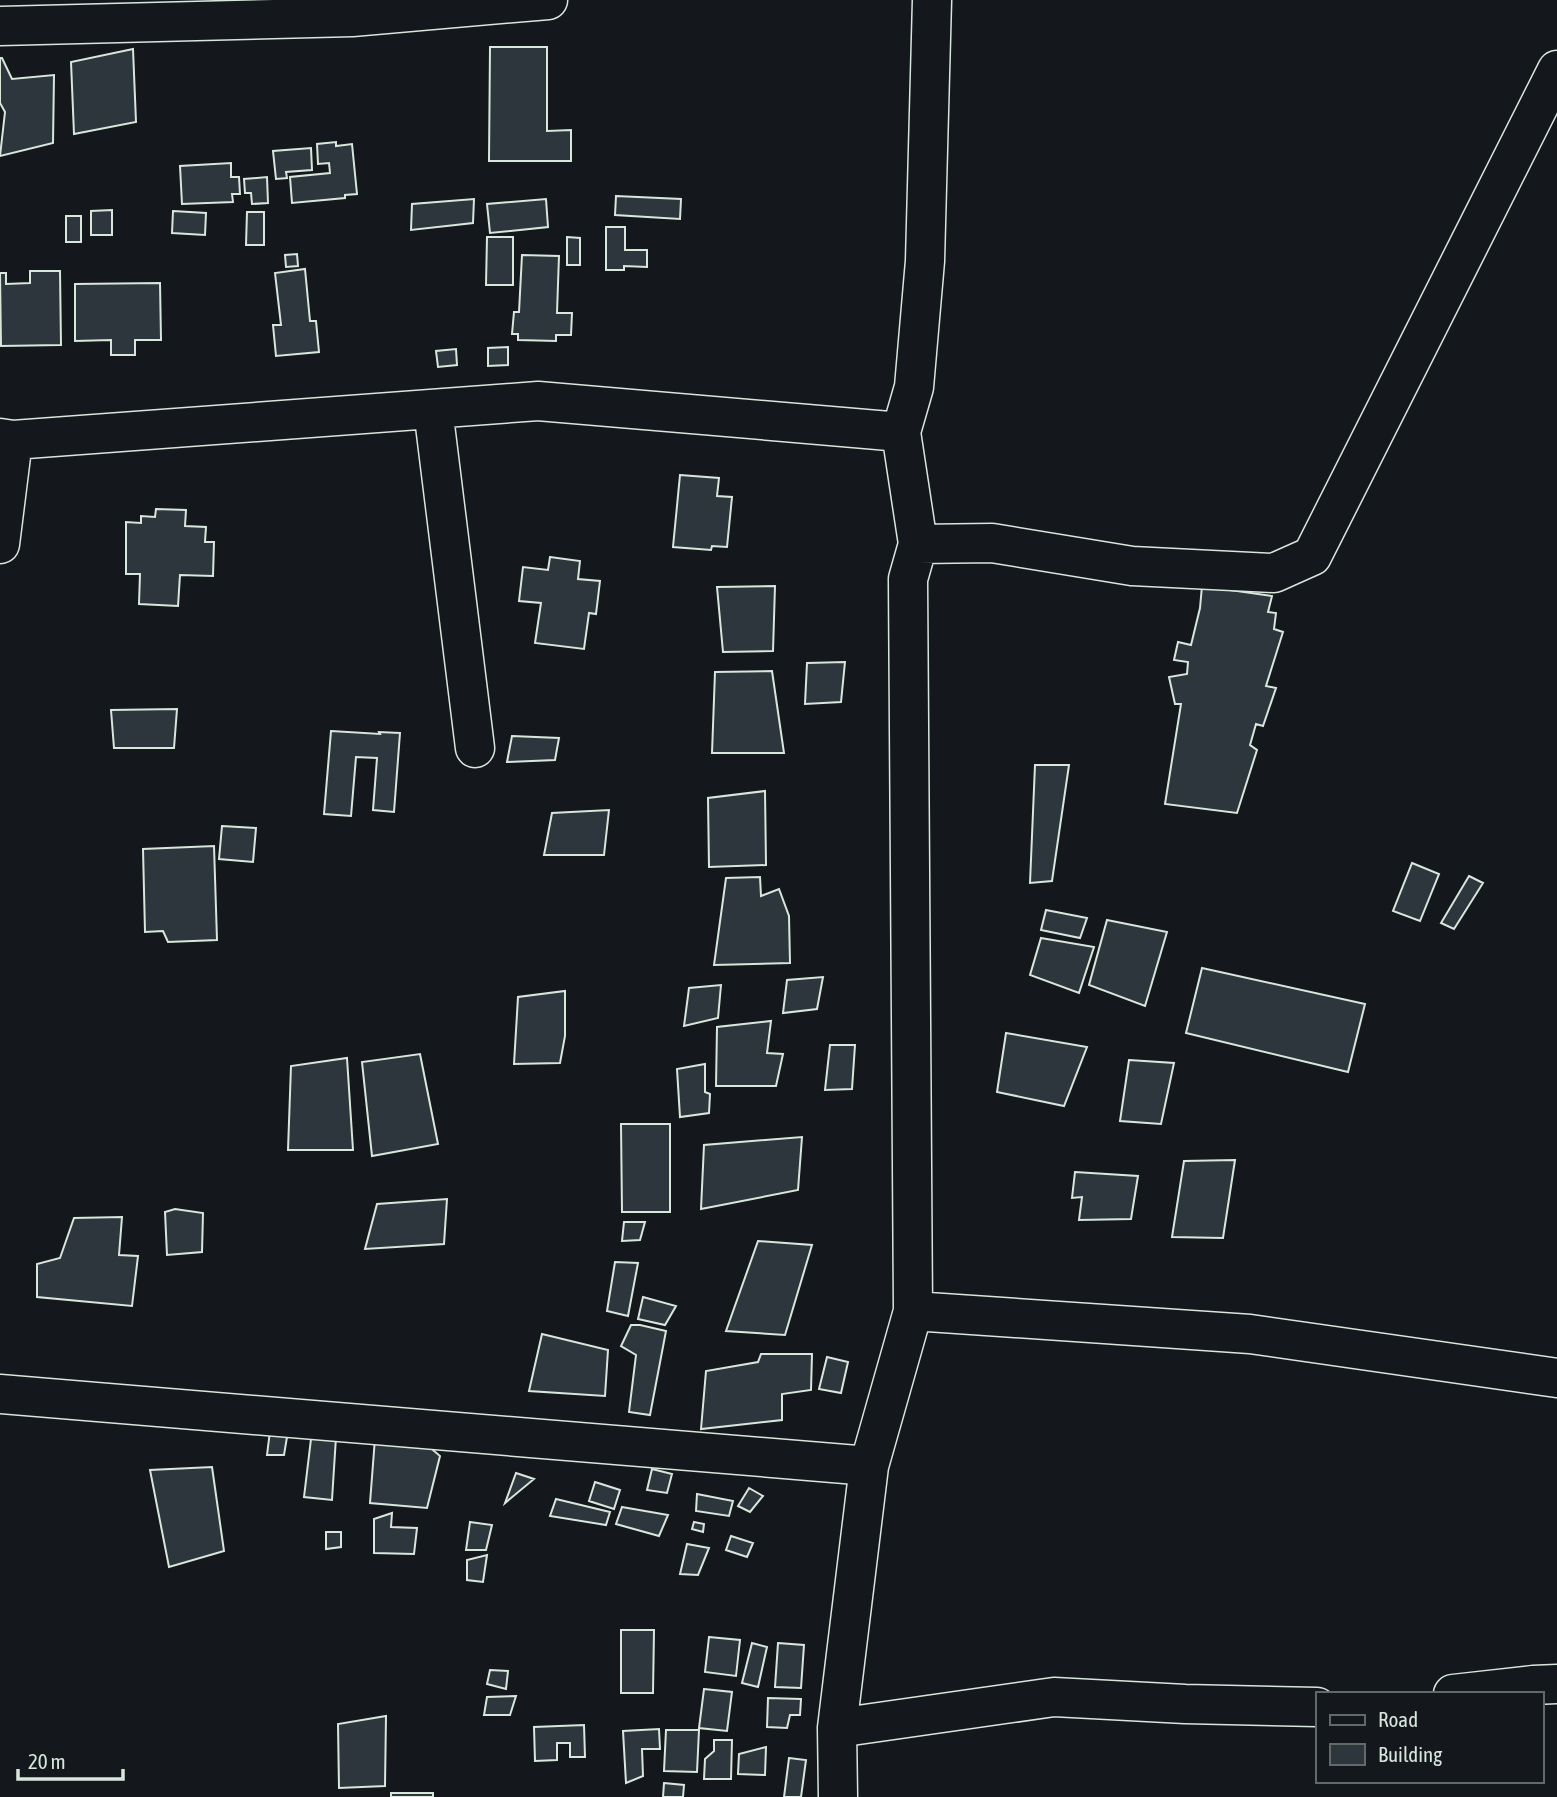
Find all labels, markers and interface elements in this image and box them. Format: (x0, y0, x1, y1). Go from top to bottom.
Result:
legend (1316, 1692, 1543, 1783)
text: Road (1378, 1707, 1418, 1731)
scale bar (18, 1738, 122, 1782)
text: Building (1378, 1742, 1442, 1766)
text: 20 m (28, 1749, 66, 1773)

